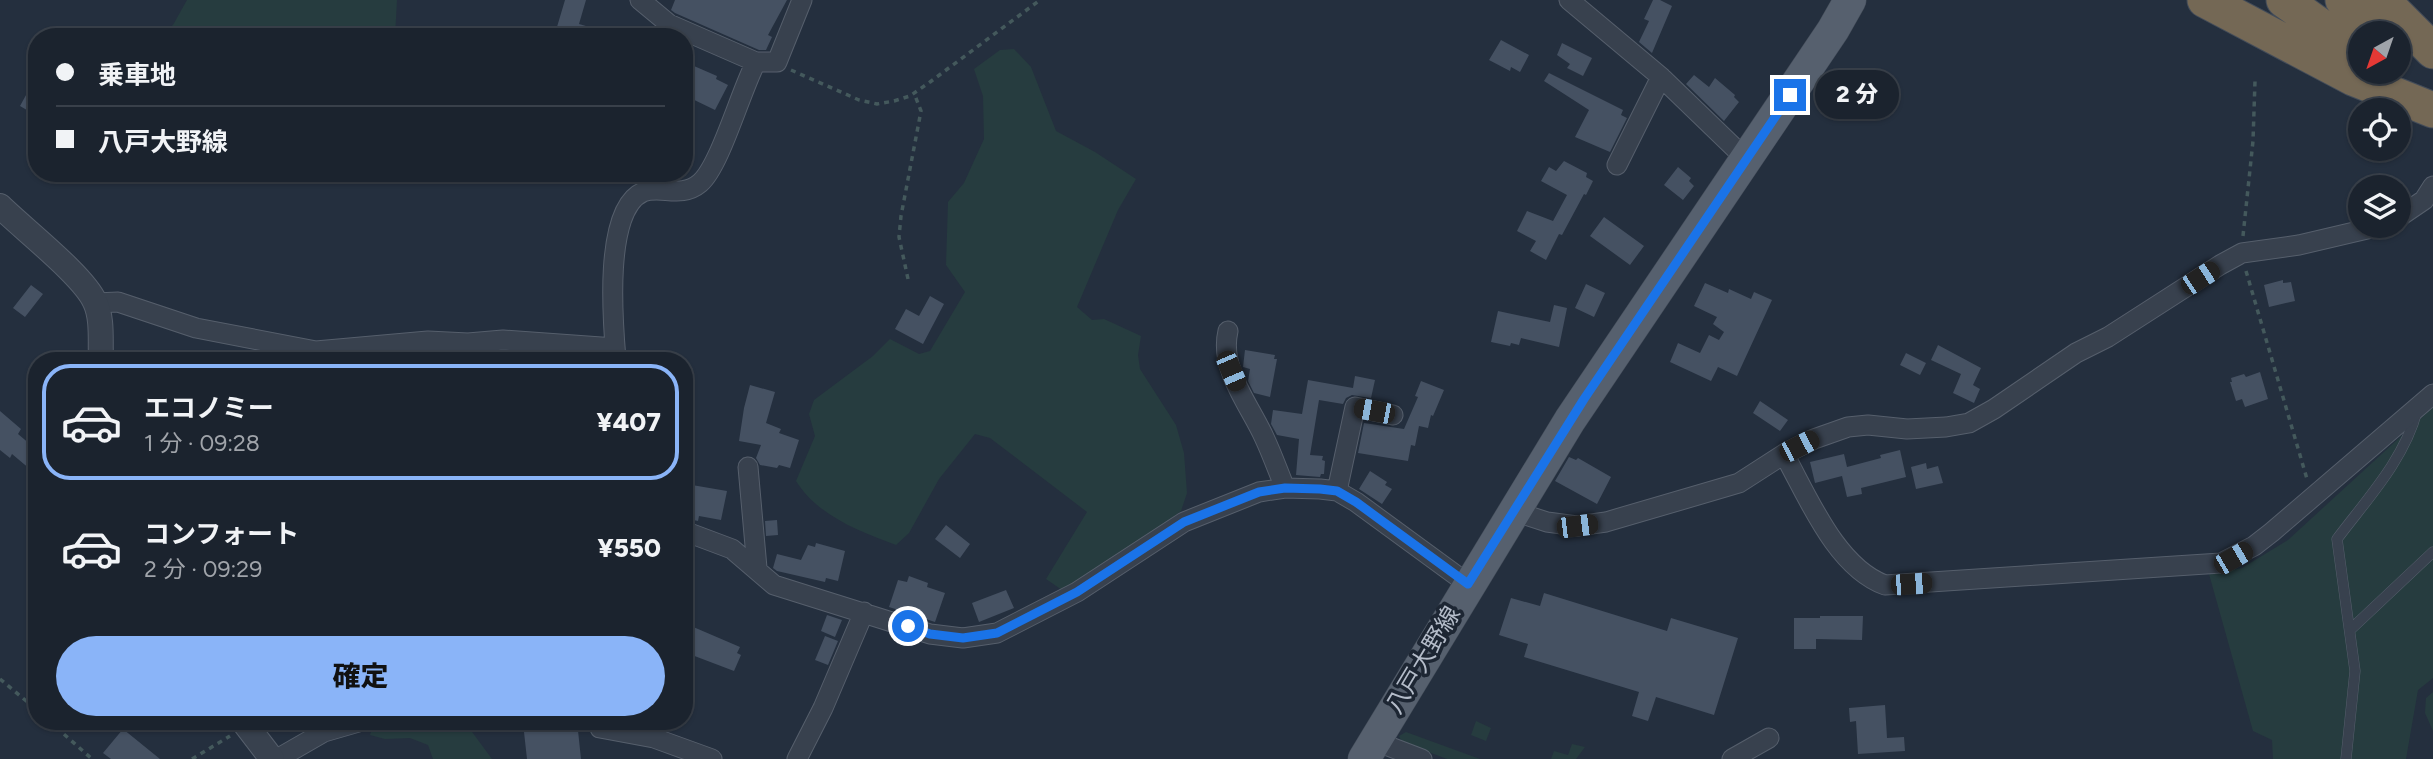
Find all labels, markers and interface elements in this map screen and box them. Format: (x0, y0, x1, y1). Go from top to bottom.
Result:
north arrow (2348, 21, 2412, 84)
map controls (2348, 21, 2411, 238)
text: 乗車地 (98, 59, 176, 91)
callout: 2 分 (1814, 70, 1898, 119)
route end (1774, 79, 1806, 111)
text: 2 分 (1836, 80, 1878, 108)
button: locate (2348, 98, 2411, 161)
text: 八戸大野線 (98, 126, 228, 158)
button: layers (2348, 175, 2411, 238)
car (2177, 258, 2224, 298)
car (1214, 348, 1249, 394)
icon: car (60, 391, 123, 454)
text: エコノミー (144, 392, 274, 424)
car (1352, 397, 1397, 425)
text: ¥407 (597, 406, 661, 438)
car (1776, 427, 1823, 465)
text: 1 分 · 09:28 (144, 429, 260, 457)
car (1555, 513, 1600, 539)
icon: car (60, 517, 123, 580)
text: コンフォート (144, 518, 299, 550)
text: ¥550 (598, 532, 661, 564)
car (2210, 538, 2257, 578)
text: 2 分 · 09:29 (144, 555, 262, 583)
car (1890, 572, 1933, 596)
street label: 八戸大野線 (1379, 601, 1466, 719)
route start (892, 610, 924, 642)
button: 確定 (56, 636, 665, 716)

